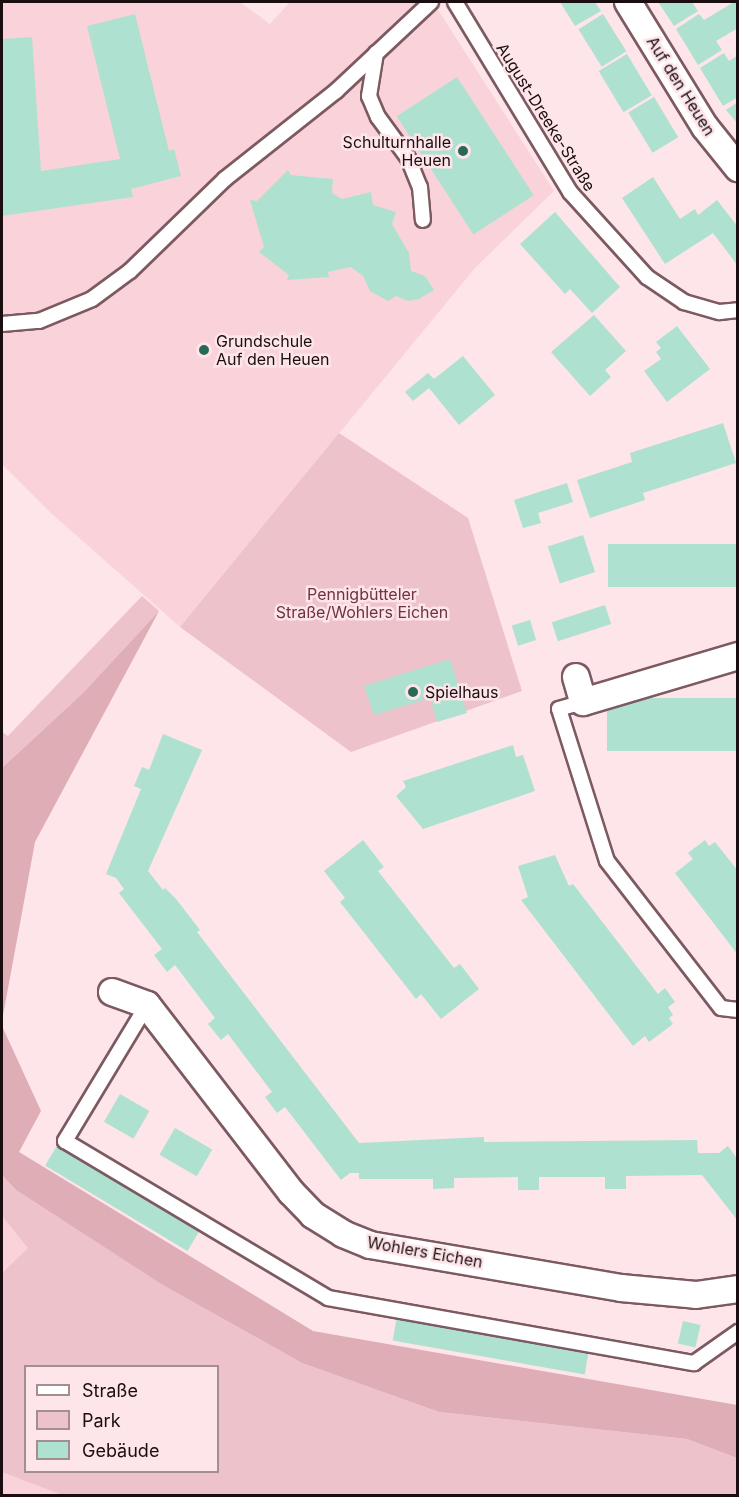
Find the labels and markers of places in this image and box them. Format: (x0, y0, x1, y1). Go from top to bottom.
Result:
place label: Schulturnhalle Heuen (343, 132, 451, 170)
marker: Schulturnhalle Heuen (456, 144, 470, 158)
place label: Grundschule Auf den Heuen (216, 331, 329, 369)
marker: Grundschule Auf den Heuen (197, 343, 211, 357)
place label: Spielhaus (425, 682, 498, 702)
marker: Spielhaus (406, 685, 420, 699)

